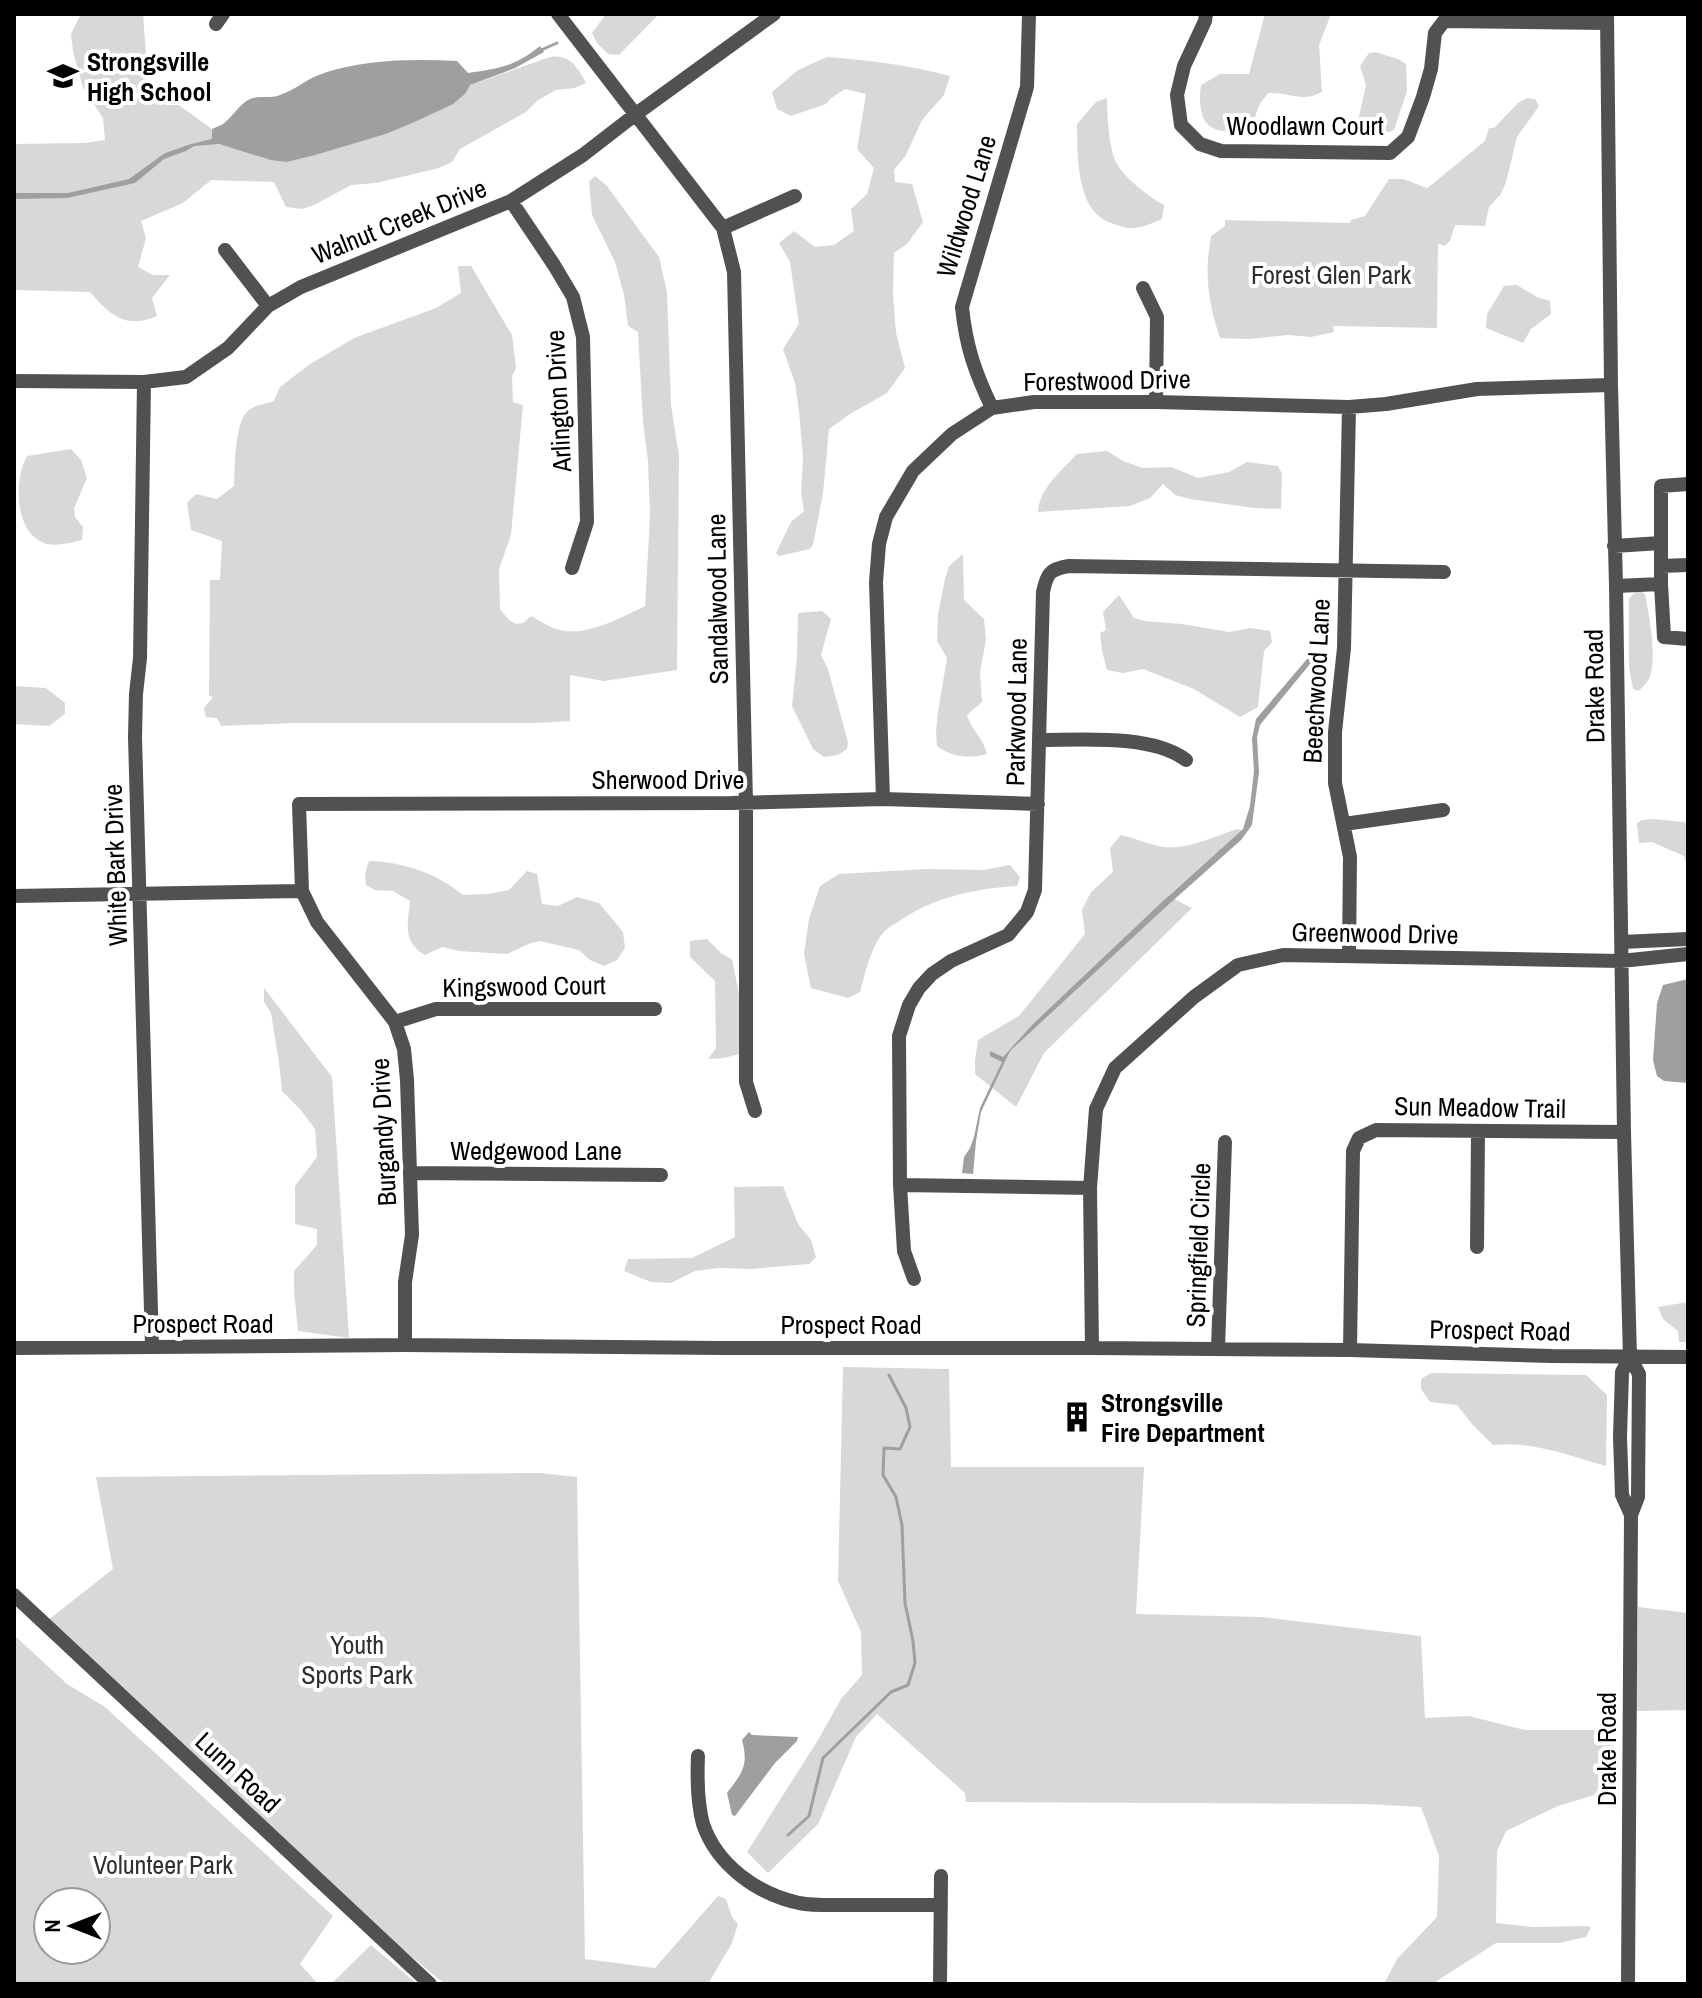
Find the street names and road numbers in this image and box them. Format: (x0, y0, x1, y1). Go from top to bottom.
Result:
street label: Woodlawn Court (1226, 108, 1384, 143)
street label: Wildwood Lane (928, 131, 1004, 281)
street label: Walnut Creek Drive (307, 170, 491, 272)
street label: Arlington Drive (537, 329, 579, 474)
street label: Forestwood Drive (1023, 361, 1191, 399)
street label: Sandalwood Lane (698, 513, 736, 685)
street label: Beechwood Lane (1294, 598, 1338, 764)
street label: Drake Road (1576, 629, 1612, 743)
street label: Parkwood Lane (997, 638, 1035, 786)
street label: Sherwood Drive (592, 762, 744, 797)
street label: White Bark Drive (95, 783, 135, 947)
street label: Greenwood Drive (1291, 914, 1459, 952)
street label: Kingswood Court (442, 967, 606, 1005)
street label: Burgandy Drive (362, 1057, 404, 1207)
street label: Sun Meadow Trail (1394, 1088, 1566, 1126)
street label: Wedgewood Lane (450, 1133, 622, 1168)
street label: Springfield Circle (1178, 1162, 1218, 1328)
street label: Prospect Road (132, 1306, 274, 1341)
street label: Prospect Road (780, 1307, 922, 1342)
street label: Prospect Road (1429, 1311, 1571, 1349)
street label: Drake Road (1589, 1692, 1624, 1806)
street label: Lunn Road (188, 1724, 288, 1820)

